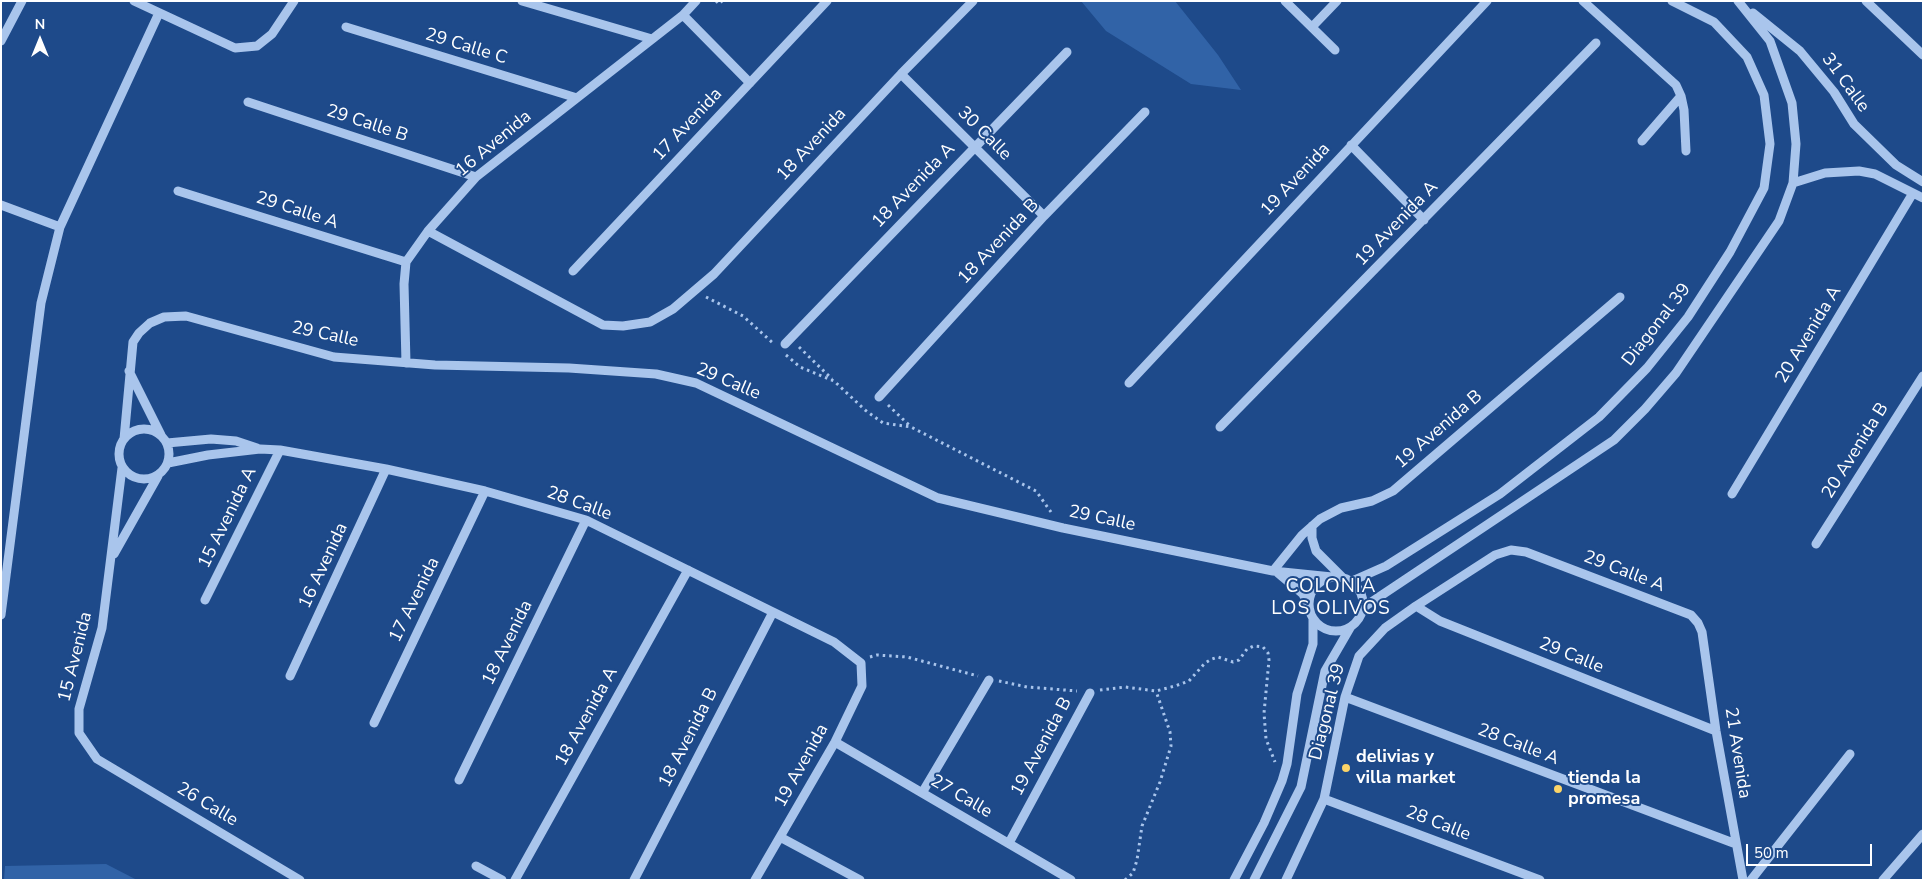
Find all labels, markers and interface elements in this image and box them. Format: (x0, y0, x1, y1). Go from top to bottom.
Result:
north arrow (15, 15, 65, 65)
text: N (35, 15, 45, 34)
street label: 29 Calle C (422, 24, 510, 70)
street label: 31 Calle (1816, 49, 1874, 117)
street label: 17 Avenida (649, 84, 727, 166)
street label: 29 Calle B (323, 101, 411, 147)
street label: 30 Calle (952, 102, 1016, 166)
street label: 18 Avenida (773, 104, 851, 186)
street label: 16 Avenida (452, 106, 536, 182)
street label: 18 Avenida A (868, 139, 960, 233)
street label: 19 Avenida (1257, 139, 1335, 221)
street label: 19 Avenida A (1351, 177, 1443, 271)
street label: 29 Calle A (253, 188, 341, 234)
street label: 18 Avenida B (954, 195, 1044, 289)
street label: Diagonal 39 (1618, 279, 1696, 371)
street label: 20 Avenida A (1771, 282, 1847, 388)
street label: 29 Calle (290, 317, 360, 353)
street label: 29 Calle (693, 359, 763, 405)
street label: 19 Avenida B (1391, 386, 1487, 474)
street label: 20 Avenida B (1818, 399, 1894, 503)
street label: 15 Avenida A (194, 464, 262, 572)
street label: 28 Calle (543, 482, 615, 526)
street label: 29 Calle (1067, 501, 1137, 537)
street label: 16 Avenida (295, 520, 353, 612)
street label: 29 Calle A (1580, 547, 1668, 597)
street label: 17 Avenida (385, 554, 445, 646)
district label: COLONIA LOS OLIVOS (1270, 576, 1392, 620)
street label: 18 Avenida (478, 597, 538, 689)
street label: 15 Avenida (54, 610, 98, 704)
street label: 29 Calle (1536, 633, 1606, 679)
street label: Diagonal 39 (1306, 661, 1350, 763)
street label: 18 Avenida A (551, 664, 623, 770)
street label: 18 Avenida B (655, 685, 723, 791)
street label: 19 Avenida B (1007, 694, 1077, 800)
street label: 21 Avenida (1719, 706, 1755, 800)
street label: 28 Calle A (1474, 720, 1562, 770)
street label: 19 Avenida (770, 721, 834, 811)
place label: delivias y villa market (1356, 747, 1455, 790)
marker: delivias y villa market (1340, 762, 1352, 774)
place label: tienda la promesa (1568, 768, 1641, 811)
street label: 27 Calle (926, 771, 996, 823)
street label: 26 Calle (172, 778, 242, 832)
marker: tienda la promesa (1552, 783, 1564, 795)
street label: 28 Calle (1403, 802, 1473, 846)
scale bar (1749, 834, 1875, 866)
text: 50 m (1754, 843, 1789, 863)

